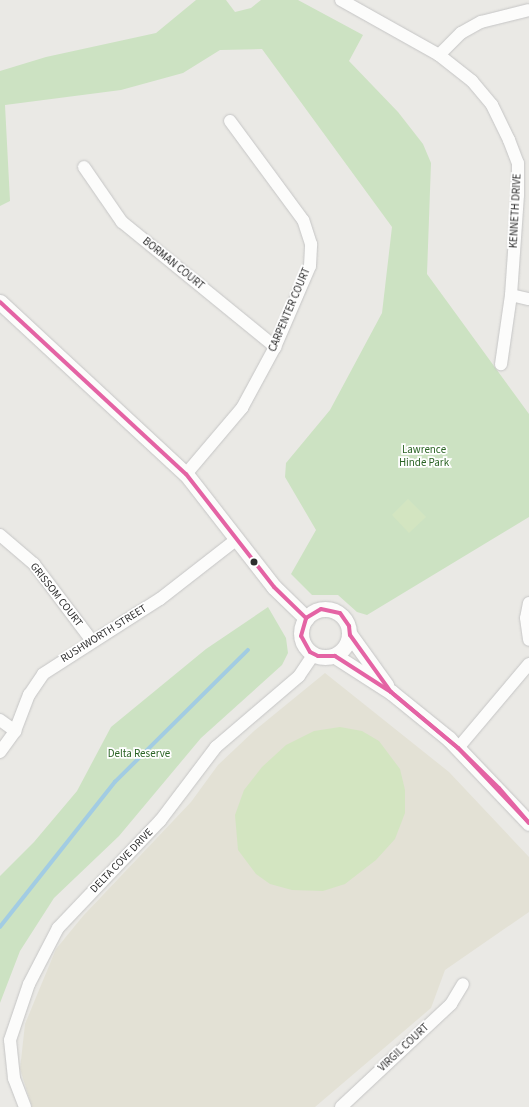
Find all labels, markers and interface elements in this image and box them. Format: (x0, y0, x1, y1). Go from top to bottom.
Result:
street label: KENNETH DRIVE (507, 173, 525, 249)
street label: BORMAN COURT (139, 235, 207, 293)
street label: CARPENTER COURT (266, 266, 314, 354)
park label: Lawrence Hinde Park (399, 444, 449, 470)
unlabelled marker (249, 557, 259, 567)
street label: GRISSOM COURT (27, 560, 85, 630)
street label: RUSHWORTH STREET (59, 602, 149, 666)
park label: Delta Reserve (108, 747, 170, 761)
street label: DELTA COVE DRIVE (88, 826, 156, 896)
street label: VIRGIL COURT (376, 1021, 432, 1075)

